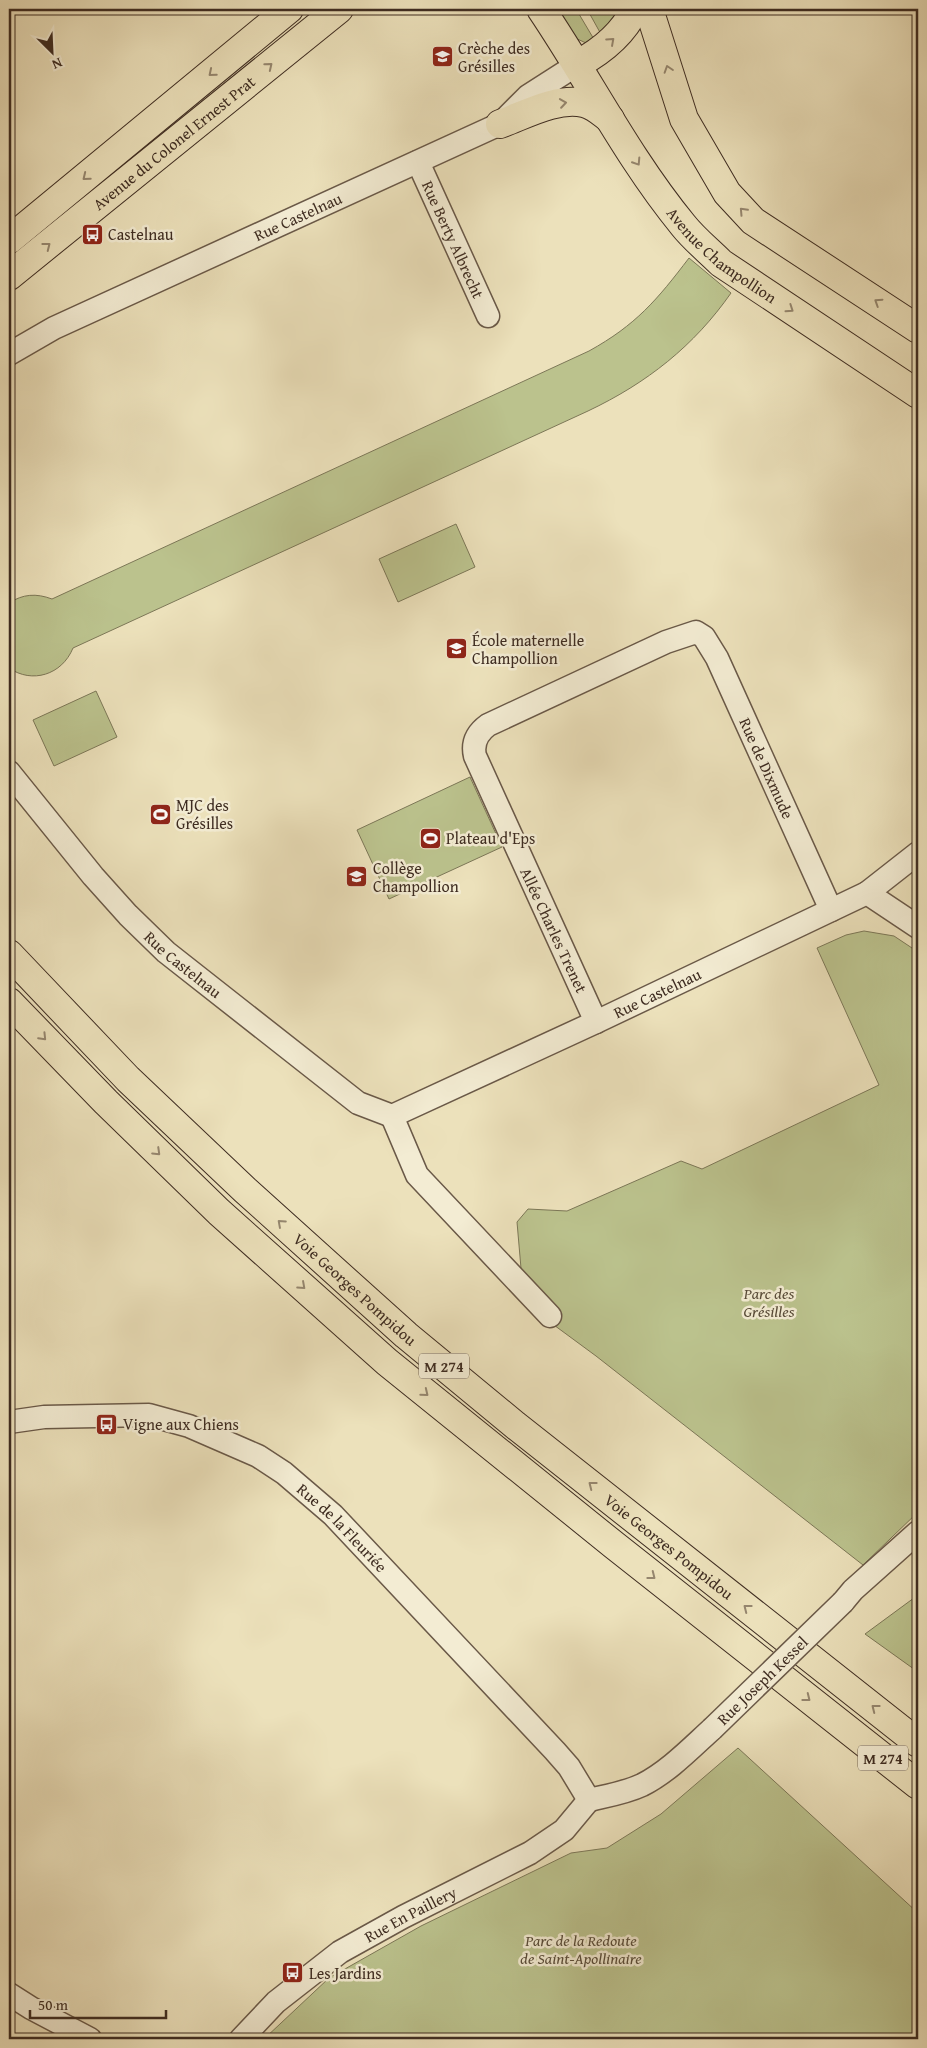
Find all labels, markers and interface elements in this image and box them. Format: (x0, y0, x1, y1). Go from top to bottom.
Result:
north arrow (28, 28, 78, 78)
place label: Crèche des Grésilles (458, 36, 530, 78)
one-way arrow (606, 38, 615, 47)
school or university icon: Crèche des Grésilles (430, 45, 454, 69)
text: N (48, 53, 66, 75)
one-way arrow (263, 63, 272, 72)
one-way arrow (664, 65, 674, 73)
one-way arrow (208, 68, 217, 77)
street label: Avenue du Colonel Ernest Prat (88, 69, 260, 216)
one-way arrow (559, 98, 567, 109)
one-way arrow (631, 156, 641, 165)
one-way arrow (83, 171, 92, 179)
street label: Rue Berty Albrecht (416, 177, 491, 303)
street label: Rue Castelnau (250, 186, 346, 247)
street label: Avenue Champollion (661, 202, 782, 309)
one-way arrow (740, 207, 749, 216)
bus stop icon: Castelnau (80, 222, 104, 246)
place label: Castelnau (108, 222, 174, 246)
one-way arrow (41, 243, 50, 251)
one-way arrow (874, 299, 883, 308)
one-way arrow (785, 303, 794, 312)
place label: École maternelle Champollion (472, 628, 584, 670)
school or university icon: École maternelle Champollion (444, 637, 468, 661)
street label: Rue de Dixmude (733, 714, 800, 823)
place label: MJC des Grésilles (176, 793, 233, 835)
sports icon: MJC des Grésilles (148, 802, 172, 826)
sports icon: Plateau d'Eps (418, 826, 442, 850)
place label: Plateau d'Eps (446, 826, 535, 850)
place label: Collège Champollion (373, 856, 459, 898)
street label: Allée Charles Trenet (514, 863, 594, 997)
school or university icon: Collège Champollion (345, 865, 369, 889)
street label: Rue Castelnau (139, 925, 227, 1004)
street label: Rue Castelnau (609, 962, 705, 1024)
one-way arrow (37, 1031, 46, 1040)
one-way arrow (152, 1146, 161, 1155)
one-way arrow (277, 1219, 286, 1228)
street label: Voie Georges Pompidou (288, 1227, 422, 1351)
one-way arrow (297, 1280, 306, 1289)
park label: Parc des Grésilles (743, 1281, 795, 1323)
road number: M 274 (419, 1354, 469, 1378)
one-way arrow (419, 1387, 428, 1395)
bus stop icon: Vigne aux Chiens (95, 1412, 119, 1436)
place label: Vigne aux Chiens (123, 1412, 239, 1436)
street label: Rue de la Fleuriée (292, 1477, 393, 1578)
one-way arrow (589, 1483, 598, 1491)
street label: Voie Georges Pompidou (599, 1488, 739, 1605)
one-way arrow (646, 1570, 655, 1578)
one-way arrow (744, 1605, 753, 1613)
street label: Rue Joseph Kessel (711, 1630, 814, 1730)
one-way arrow (801, 1692, 811, 1701)
one-way arrow (872, 1706, 881, 1714)
road number: M 274 (858, 1746, 908, 1770)
street label: Rue En Paillery (360, 1880, 461, 1948)
park label: Parc de la Redoute de Saint-Apollinaire (520, 1928, 642, 1970)
bus stop icon: Les Jardins (281, 1961, 305, 1985)
place label: Les Jardins (309, 1961, 382, 1985)
scale bar (30, 1988, 166, 2020)
text: 50 m (38, 1994, 69, 2015)

